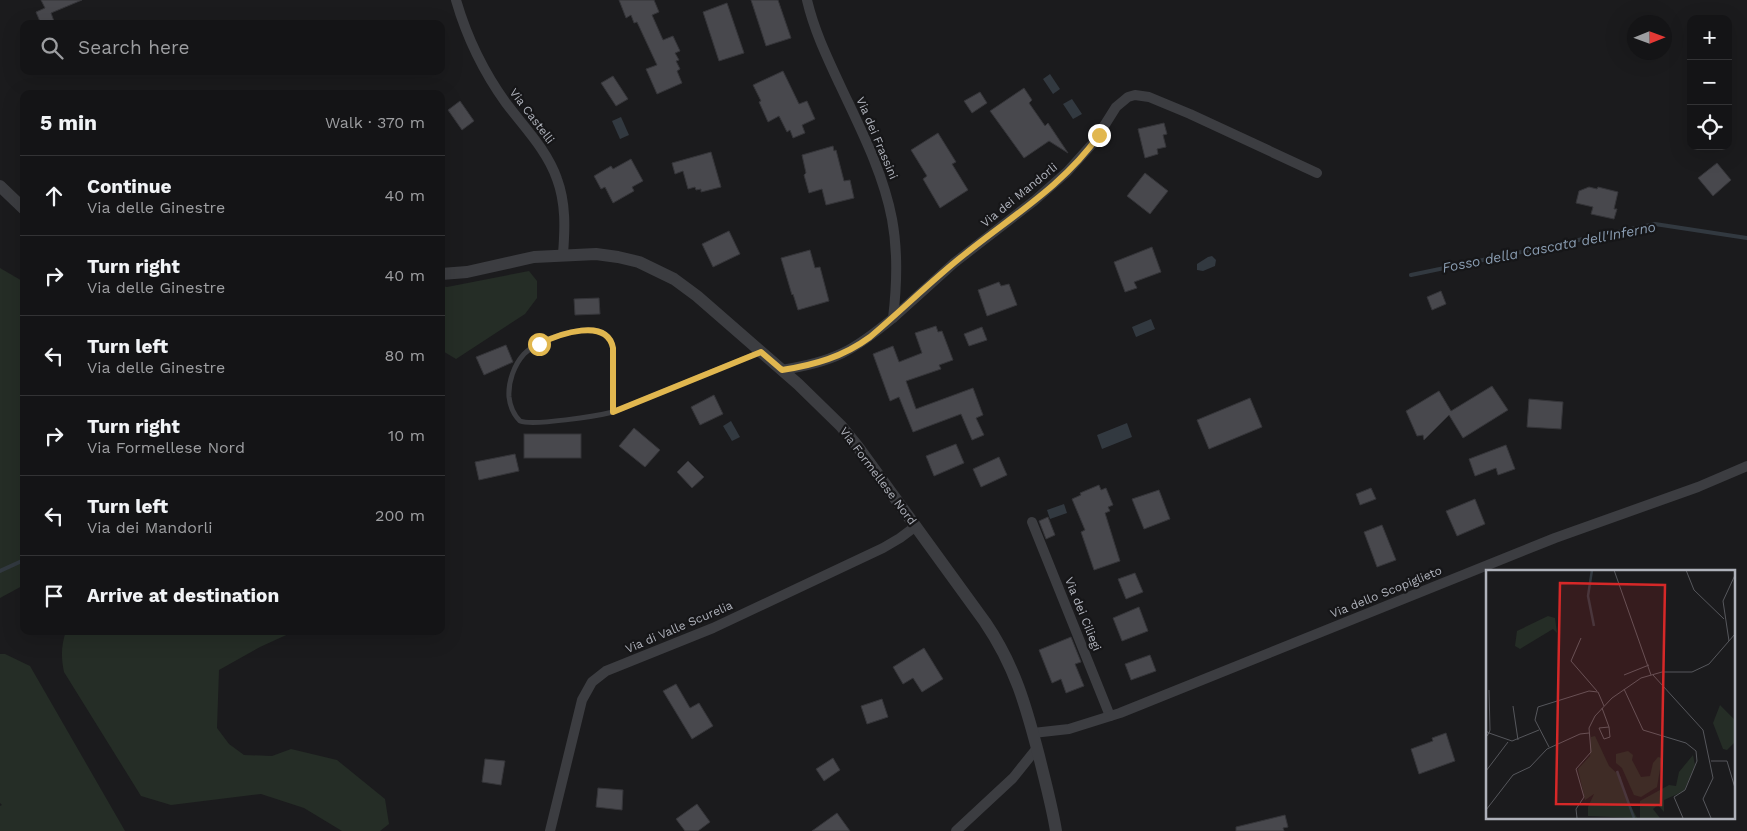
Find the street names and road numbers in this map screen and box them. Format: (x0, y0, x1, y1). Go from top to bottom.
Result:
street label: Via Castelli (507, 86, 557, 146)
street label: Via dei Frassini (853, 95, 901, 181)
street label: Via dei Mandorli (978, 160, 1060, 230)
street label: Via Formellese Nord (837, 424, 919, 528)
street label: Via dello Scopiglieto (1328, 563, 1444, 621)
street label: Via dei Ciliegi (1062, 575, 1104, 653)
street label: Via di Valle Scurelia (623, 598, 735, 656)

